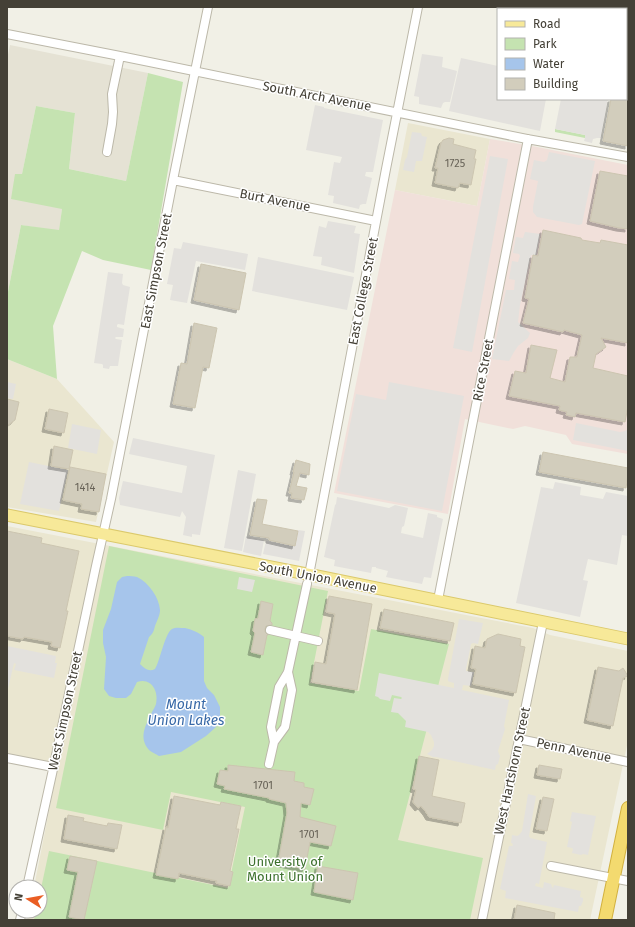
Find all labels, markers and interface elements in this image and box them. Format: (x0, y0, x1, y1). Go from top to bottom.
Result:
legend (497, 8, 627, 100)
text: Road (533, 17, 561, 31)
text: Park (533, 37, 557, 51)
text: Water (533, 57, 565, 71)
text: Building (533, 77, 579, 91)
street label: South Arch Avenue (261, 78, 373, 114)
house number: 1725 (445, 157, 466, 170)
street label: Burt Avenue (238, 186, 312, 214)
street label: East Simpson Street (137, 212, 175, 330)
street label: East College Street (345, 236, 381, 346)
street label: Rice Street (470, 337, 496, 402)
house number: 1414 (75, 481, 95, 494)
street label: South Union Avenue (258, 558, 378, 596)
street label: West Simpson Street (45, 650, 85, 772)
water label: Mount Union Lakes (148, 696, 225, 729)
street label: West Hartshorn Street (491, 705, 533, 836)
street label: Penn Avenue (535, 735, 613, 765)
house number: 1701 (253, 779, 273, 792)
house number: 1701 (299, 828, 319, 841)
park label: University of Mount Union (247, 854, 324, 884)
north arrow (8, 879, 48, 919)
text: N (12, 892, 26, 902)

